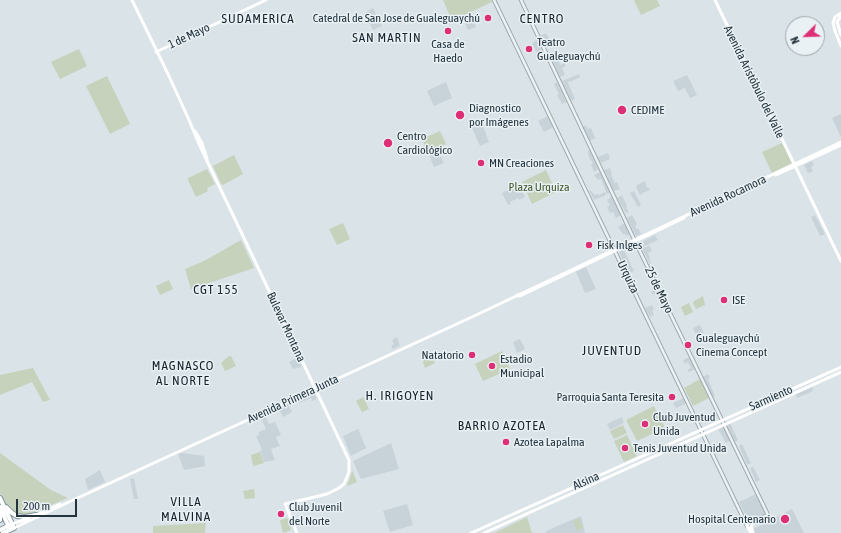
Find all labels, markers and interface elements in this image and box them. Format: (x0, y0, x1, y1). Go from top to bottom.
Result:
district label: SUDAMERICA (221, 11, 295, 27)
place label: Catedral de San Jose de Gualeguaychú (313, 11, 480, 25)
district label: CENTRO (520, 11, 564, 27)
marker: Catedral de San Jose de Gualeguaychú (483, 13, 493, 23)
north arrow (785, 16, 825, 56)
street label: 1 de Mayo (166, 20, 212, 52)
street label: Avenida Aristóbulo del Valle (720, 23, 788, 141)
marker: Casa de Haedo (443, 26, 453, 36)
district label: SAN MARTIN (352, 30, 422, 46)
place label: Teatro Gualeguaychú (537, 35, 601, 63)
text: N (788, 35, 802, 46)
place label: Casa de Haedo (431, 37, 465, 65)
marker: Teatro Gualeguaychú (524, 44, 534, 54)
place label: Diagnostico por Imágenes (469, 101, 529, 129)
place label: CEDIME (631, 103, 664, 117)
marker: CEDIME (616, 104, 628, 116)
marker: Diagnostico por Imágenes (454, 109, 466, 121)
place label: Centro Cardiológico (397, 129, 452, 157)
marker: Centro Cardiológico (382, 137, 394, 149)
place label: MN Creaciones (489, 156, 554, 170)
marker: MN Creaciones (476, 158, 486, 168)
street label: Avenida Rocamora (688, 172, 768, 220)
park label: Plaza Urquiza (509, 180, 569, 194)
place label: Fisk Inlges (597, 238, 642, 252)
marker: Fisk Inlges (584, 240, 594, 250)
street label: Urquiza (614, 258, 642, 296)
street label: 25 de Mayo (642, 264, 676, 316)
district label: CGT 155 (193, 282, 239, 298)
street label: Bulevar Montana (264, 290, 308, 364)
place label: ISE (732, 293, 745, 307)
marker: ISE (719, 295, 729, 305)
place label: Gualeguaychú Cinema Concept (696, 331, 767, 359)
marker: Gualeguaychú Cinema Concept (683, 340, 693, 350)
district label: JUVENTUD (582, 343, 642, 359)
place label: Natatorio (421, 348, 464, 362)
marker: Natatorio (467, 350, 477, 360)
place label: Estadio Municipal (500, 352, 544, 380)
district label: MAGNASCO AL NORTE (152, 358, 214, 389)
marker: Estadio Municipal (487, 361, 497, 371)
street label: Avenida Primera Junta (245, 372, 341, 426)
street label: Sarmiento (747, 382, 795, 414)
district label: H. IRIGOYEN (366, 388, 434, 404)
place label: Parroquia Santa Teresita (556, 390, 664, 404)
marker: Parroquia Santa Teresita (667, 392, 677, 402)
place label: Club Juventud Unida (653, 410, 715, 438)
district label: BARRIO AZOTEA (458, 418, 546, 434)
marker: Club Juventud Unida (640, 419, 650, 429)
place label: Azotea Lapalma (514, 435, 585, 449)
marker: Azotea Lapalma (501, 437, 511, 447)
place label: Tenis Juventud Unida (633, 441, 727, 455)
marker: Tenis Juventud Unida (620, 443, 630, 453)
street label: Alsina (571, 469, 601, 493)
scale bar (18, 491, 79, 517)
district label: VILLA MALVINA (161, 494, 211, 525)
text: 200 m (23, 499, 50, 513)
place label: Club Juvenil del Norte (289, 500, 342, 528)
marker: Club Juvenil del Norte (276, 509, 286, 519)
place label: Hospital Centenario (688, 512, 776, 526)
marker: Hospital Centenario (779, 513, 791, 525)

